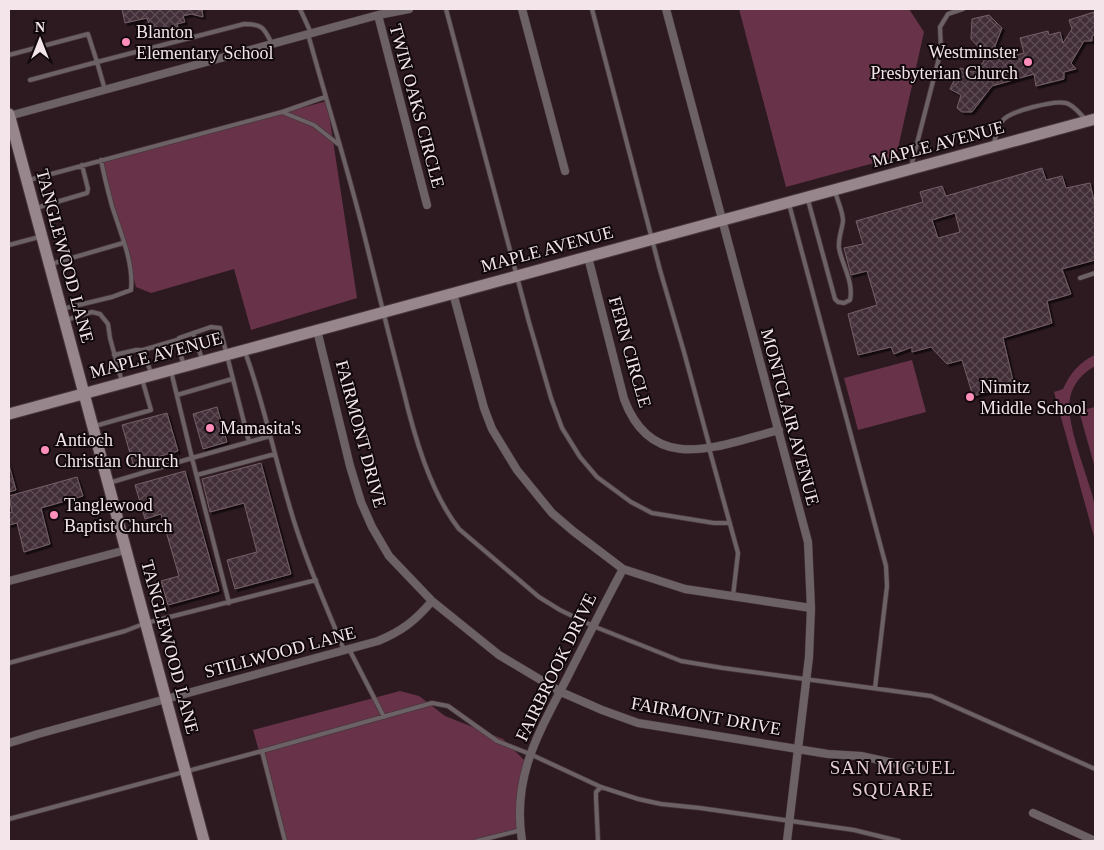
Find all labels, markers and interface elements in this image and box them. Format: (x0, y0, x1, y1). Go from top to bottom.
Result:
north arrow (15, 15, 65, 65)
text: N (35, 20, 45, 35)
place label: Blanton Elementary School (136, 22, 273, 63)
street label: TWIN OAKS CIRCLE (385, 22, 449, 190)
marker: Blanton Elementary School (120, 36, 132, 48)
place label: Westminster Presbyterian Church (871, 42, 1018, 83)
marker: Westminster Presbyterian Church (1022, 56, 1034, 68)
street label: MAPLE AVENUE (870, 117, 1006, 171)
street label: TANGLEWOOD LANE (32, 167, 98, 345)
street label: MAPLE AVENUE (479, 222, 615, 276)
street label: FERN CIRCLE (605, 294, 655, 410)
street label: MONTCLAIR AVENUE (757, 326, 823, 508)
street label: MAPLE AVENUE (88, 328, 224, 382)
street label: FAIRMONT DRIVE (332, 358, 390, 510)
place label: Nimitz Middle School (980, 377, 1087, 418)
marker: Nimitz Middle School (964, 391, 976, 403)
place label: Mamasita's (220, 418, 301, 438)
marker: Mamasita's (204, 422, 216, 434)
place label: Antioch Christian Church (55, 430, 179, 471)
marker: Antioch Christian Church (39, 444, 51, 456)
place label: Tanglewood Baptist Church (64, 495, 173, 536)
marker: Tanglewood Baptist Church (48, 509, 60, 521)
street label: TANGLEWOOD LANE (137, 558, 203, 736)
street label: FAIRBROOK DRIVE (511, 590, 601, 744)
street label: STILLWOOD LANE (202, 622, 358, 682)
street label: FAIRMONT DRIVE (629, 693, 783, 739)
district label: SAN MIGUEL SQUARE (830, 757, 956, 800)

